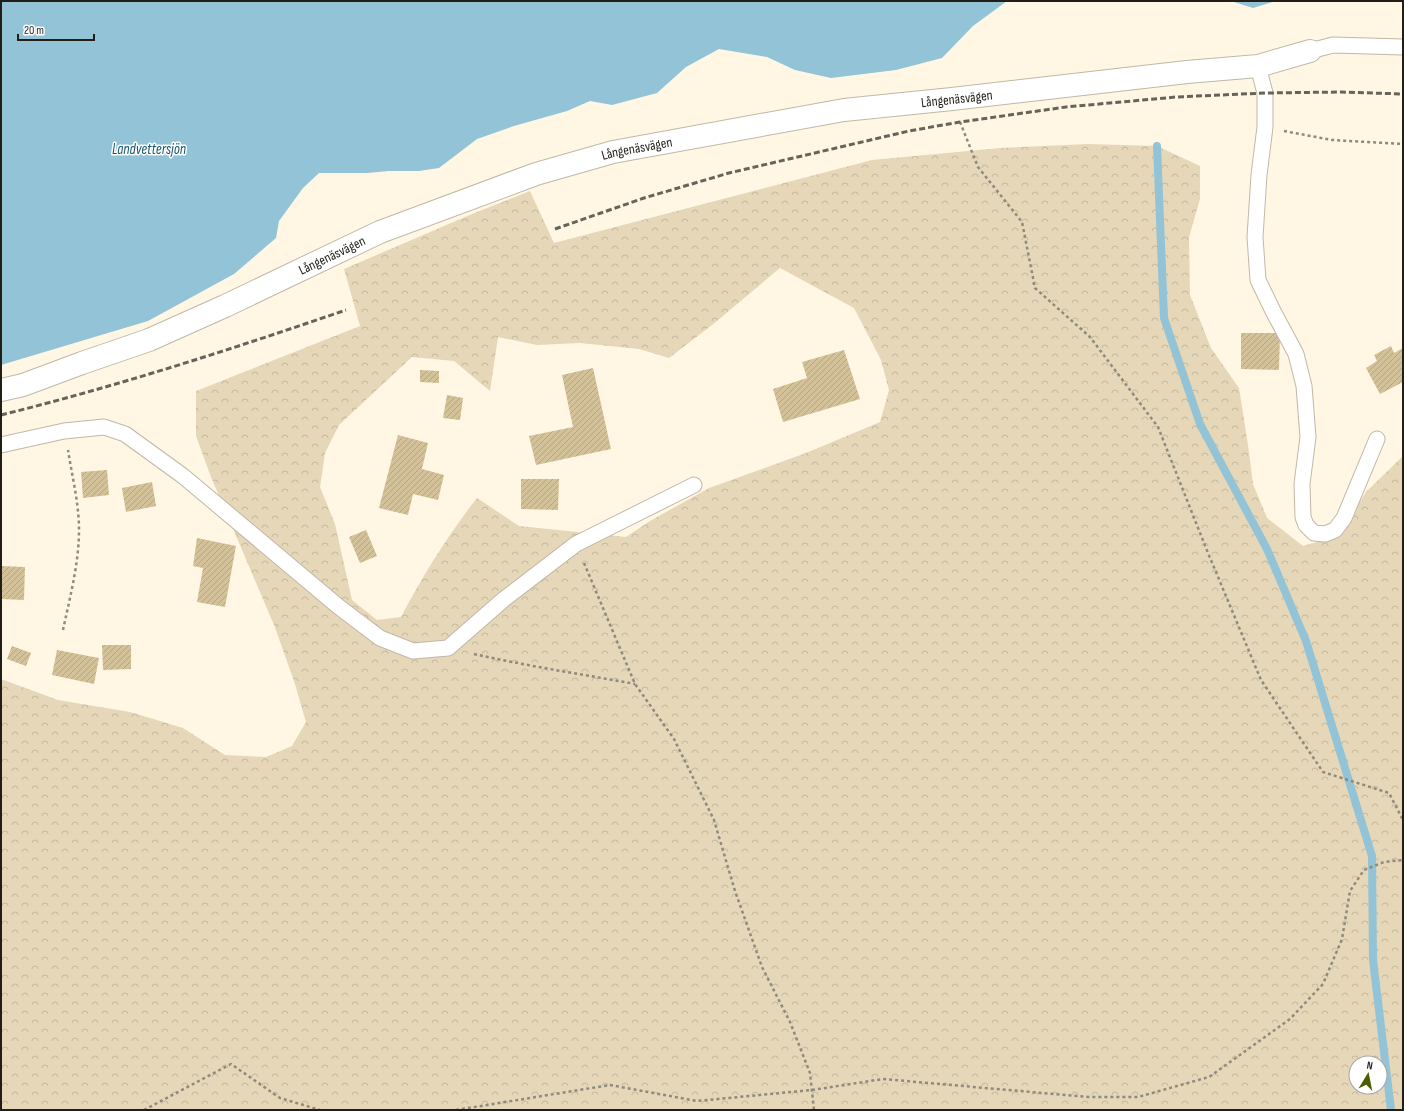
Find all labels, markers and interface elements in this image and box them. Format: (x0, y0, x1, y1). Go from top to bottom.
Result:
scale bar (18, 16, 94, 42)
text: 20 m (24, 23, 44, 38)
street label: Långenäsvägen (920, 86, 993, 111)
street label: Långenäsvägen (599, 133, 674, 164)
water label: Landvettersjön (112, 140, 186, 159)
street label: Långenäsvägen (296, 232, 368, 279)
north arrow (1348, 1055, 1388, 1095)
text: N (1366, 1059, 1374, 1073)

